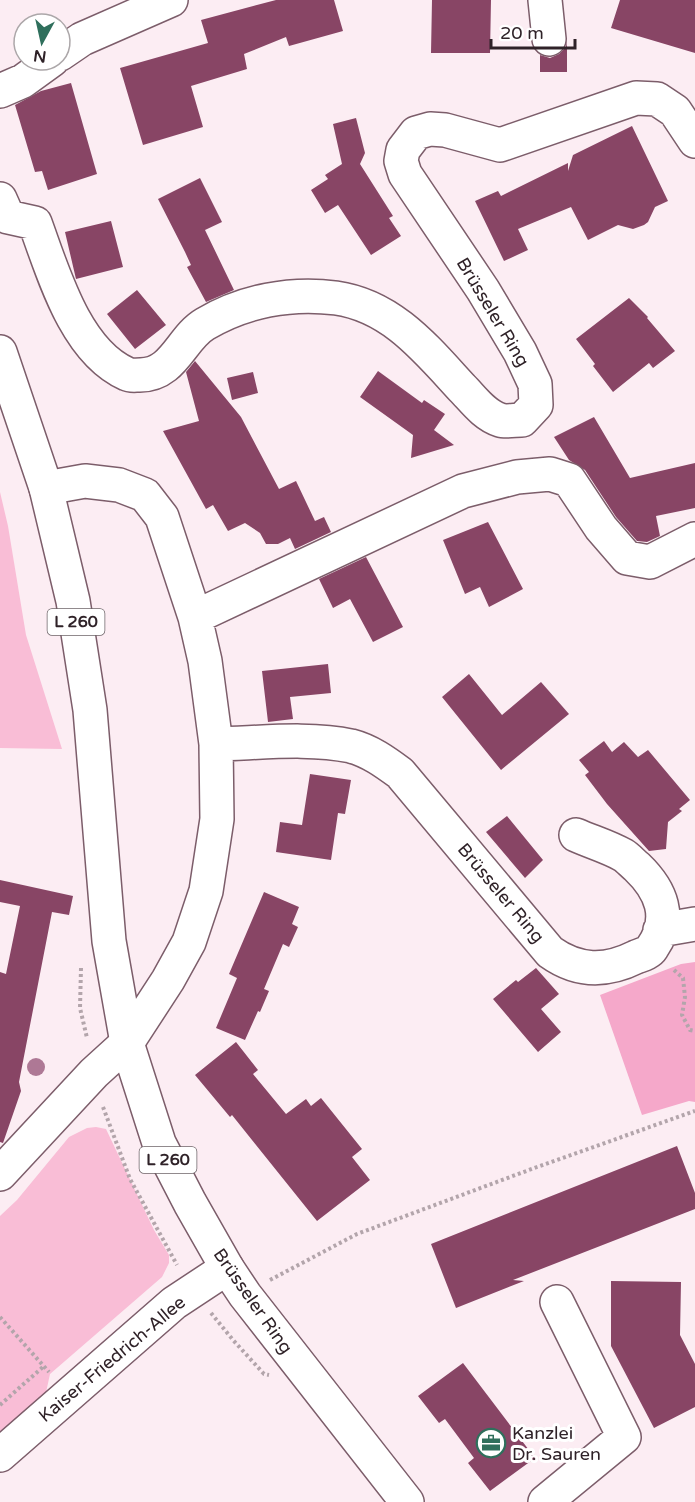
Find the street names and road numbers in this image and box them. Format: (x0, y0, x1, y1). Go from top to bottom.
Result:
street label: Brüsseler Ring (452, 253, 534, 371)
road number: L 260 (48, 609, 104, 635)
street label: Brüsseler Ring (453, 839, 549, 947)
road number: L 260 (140, 1147, 196, 1173)
street label: Brüsseler Ring (209, 1244, 297, 1358)
street label: Kaiser-Friedrich-Allee (34, 1291, 190, 1427)

